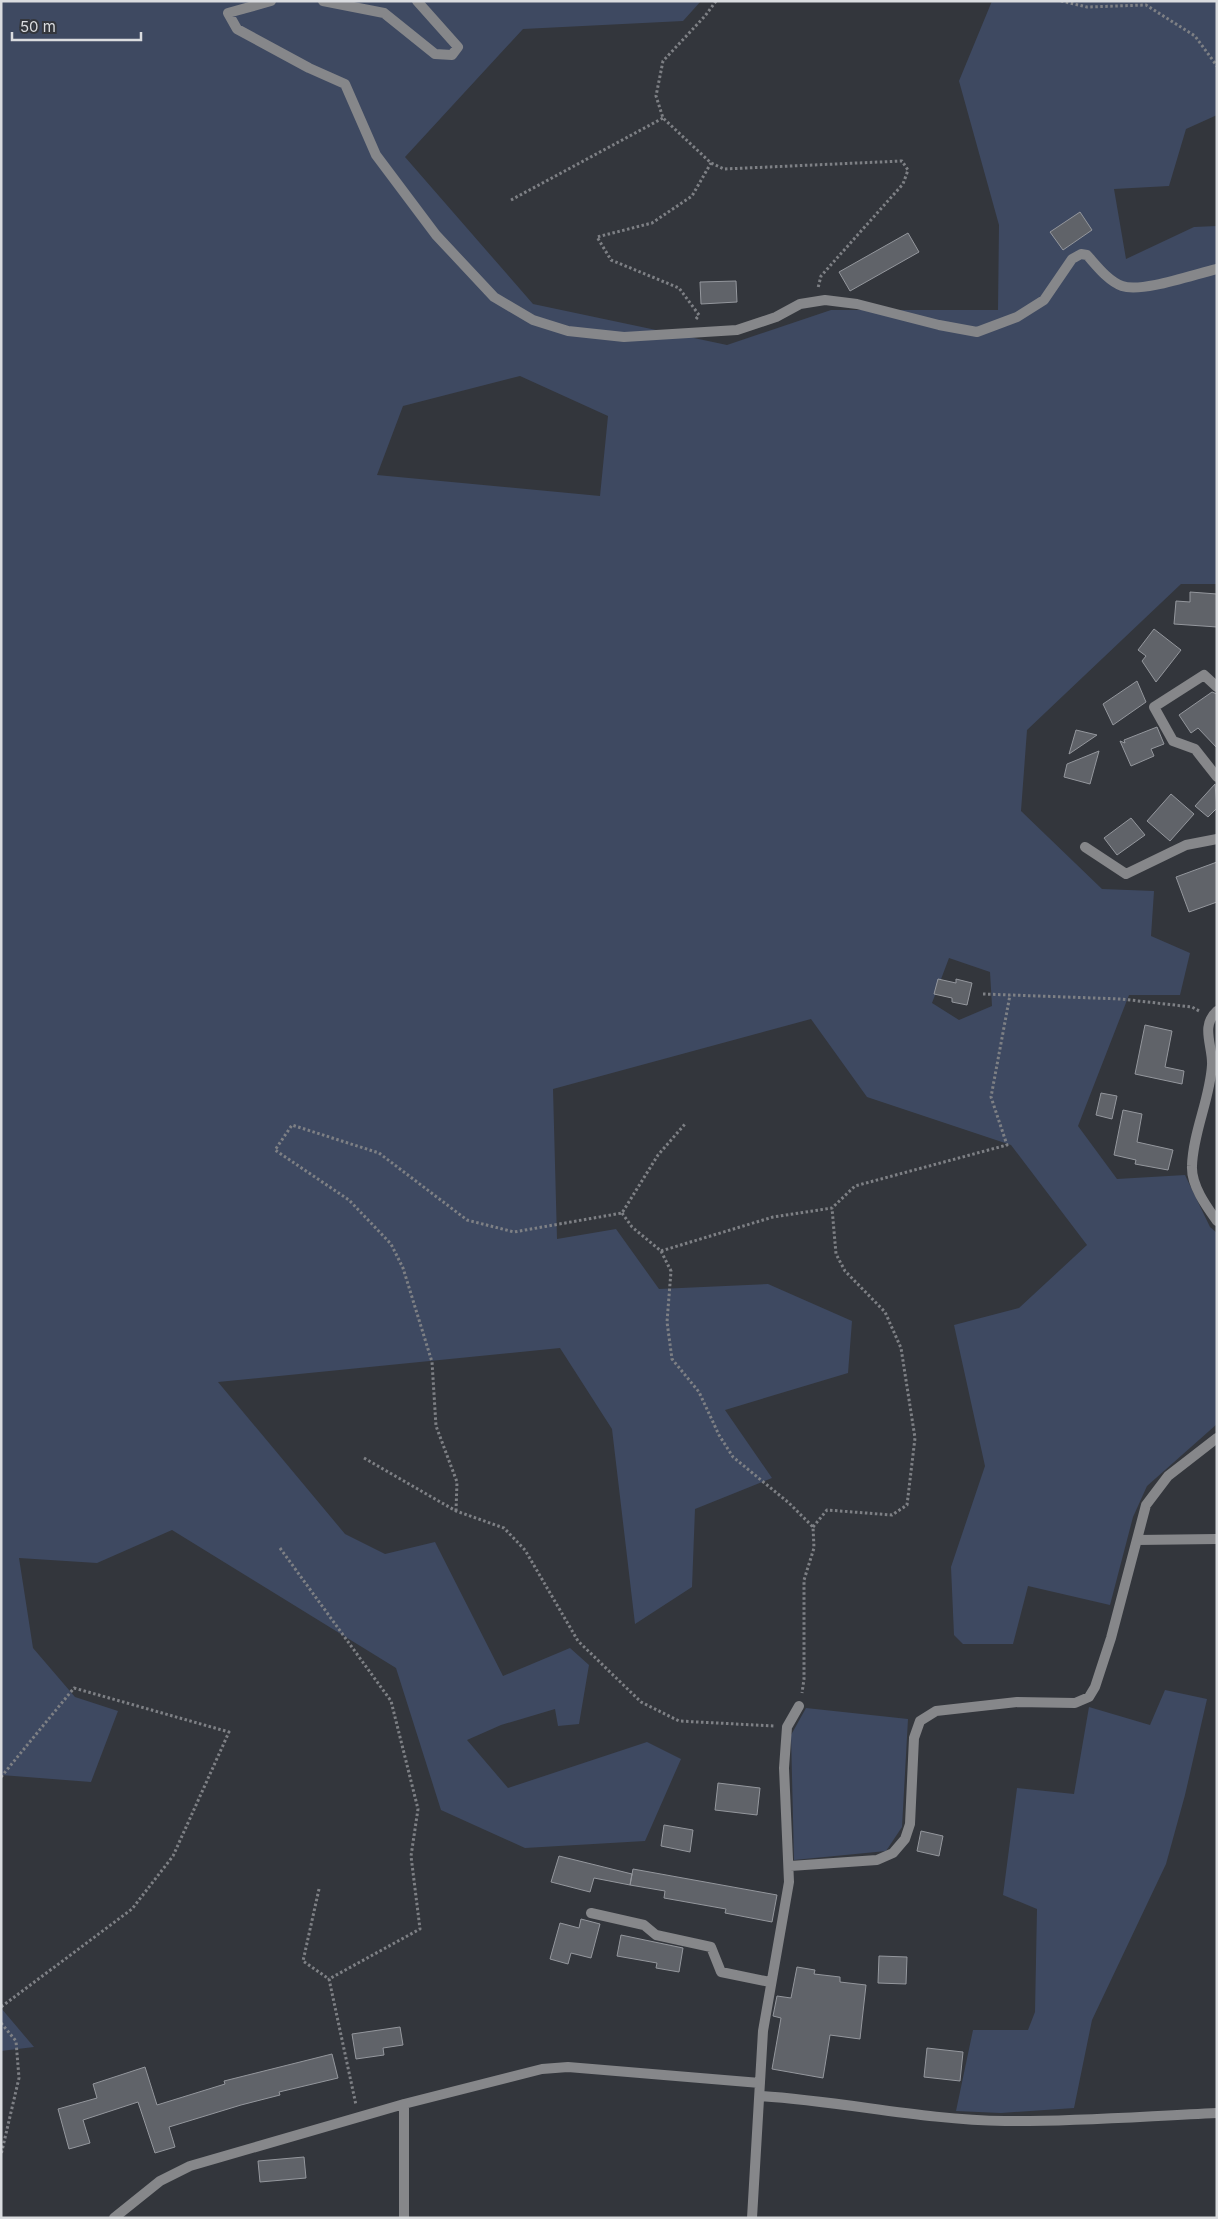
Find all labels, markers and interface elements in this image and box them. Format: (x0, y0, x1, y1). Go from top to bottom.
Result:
scale bar (12, 10, 141, 42)
text: 50 m (20, 17, 56, 36)

